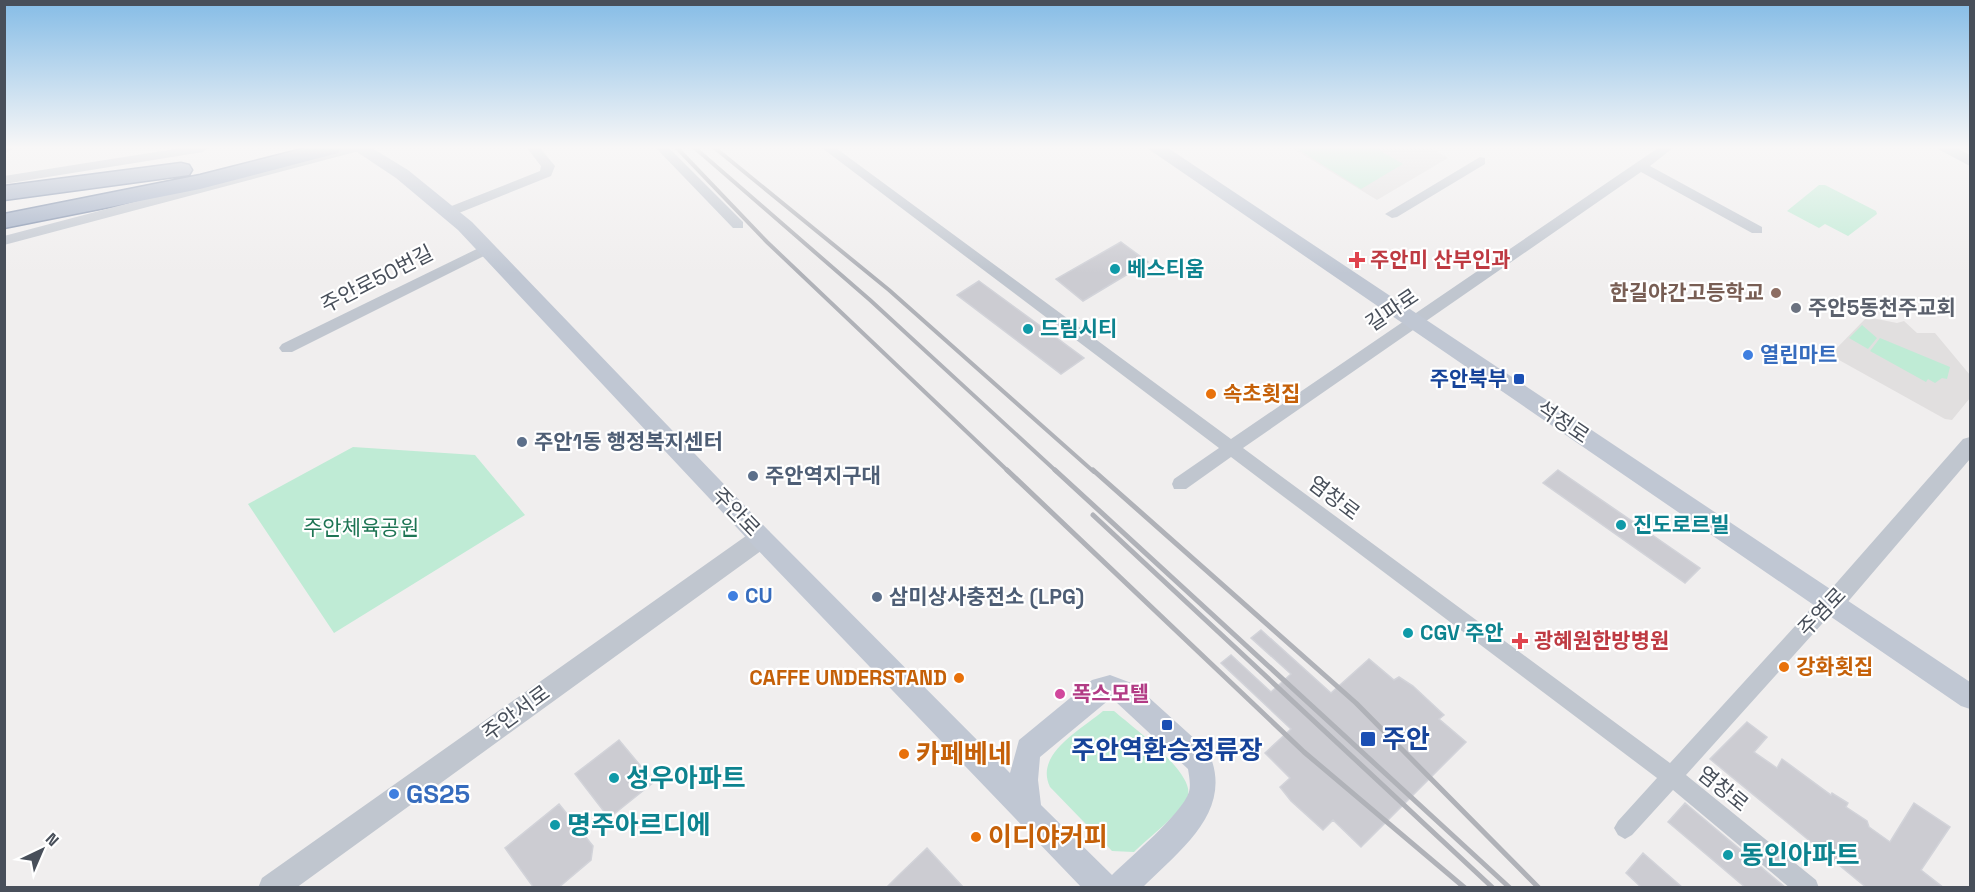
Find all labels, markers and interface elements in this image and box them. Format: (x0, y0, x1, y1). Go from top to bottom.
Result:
street label: 주안로50번길 (316, 239, 438, 318)
place label: 주안미 산부인과 (1370, 246, 1511, 273)
marker: 주안미 산부인과 (1348, 251, 1366, 269)
place label: 베스티움 (1127, 255, 1204, 282)
marker: 베스티움 (1108, 262, 1122, 276)
place label: 한길야간고등학교 (1609, 279, 1764, 306)
street label: 길파로 (1360, 282, 1423, 337)
marker: 한길야간고등학교 (1769, 286, 1783, 300)
place label: 주안5동천주교회 (1808, 294, 1956, 321)
marker: 주안5동천주교회 (1789, 301, 1803, 315)
place label: 드림시티 (1040, 315, 1117, 342)
marker: 드림시티 (1021, 322, 1035, 336)
place label: 열린마트 (1760, 341, 1837, 368)
marker: 열린마트 (1741, 348, 1755, 362)
place label: 주안북부 (1430, 365, 1507, 392)
marker: 주안북부 (1512, 372, 1526, 386)
place label: 속초횟집 (1223, 380, 1300, 407)
marker: 속초횟집 (1204, 387, 1218, 401)
street label: 석정로 (1532, 394, 1595, 449)
place label: 주안1동 행정복지센터 (534, 428, 723, 455)
marker: 주안1동 행정복지센터 (515, 435, 529, 449)
place label: 주안역지구대 (765, 462, 881, 489)
marker: 주안역지구대 (746, 469, 760, 483)
street label: 염창로 (1303, 469, 1366, 526)
street label: 주안로 (707, 481, 766, 542)
place label: 진도로르빌 (1633, 511, 1730, 538)
park label: 주안체육공원 (303, 514, 419, 541)
marker: 진도로르빌 (1614, 518, 1628, 532)
street label: 주염로 (1792, 581, 1851, 642)
place label: CU (745, 582, 773, 609)
place label: 삼미상사충전소 (LPG) (889, 583, 1084, 610)
marker: CU (726, 589, 740, 603)
marker: 삼미상사충전소 (LPG) (870, 590, 884, 604)
place label: CGV 주안 (1420, 619, 1504, 646)
marker: CGV 주안 (1401, 626, 1415, 640)
place label: 광혜원한방병원 (1534, 627, 1669, 654)
marker: 광혜원한방병원 (1511, 632, 1529, 650)
place label: 강화횟집 (1796, 653, 1873, 680)
marker: 강화횟집 (1777, 660, 1791, 674)
place label: CAFFE UNDERSTAND (749, 664, 947, 691)
marker: CAFFE UNDERSTAND (952, 671, 966, 685)
street label: 주안서로 (477, 679, 555, 746)
place label: 폭스모텔 (1072, 680, 1149, 707)
marker: 폭스모텔 (1053, 687, 1067, 701)
marker: 주안역환승정류장 (1160, 718, 1174, 732)
place label: 주안 (1382, 722, 1430, 756)
marker: 주안 (1359, 730, 1377, 748)
place label: 주안역환승정류장 (1071, 733, 1263, 767)
place label: 카페베네 (916, 737, 1012, 771)
marker: 카페베네 (897, 747, 911, 761)
street label: 염창로 (1692, 760, 1754, 817)
place label: 성우아파트 (626, 761, 746, 795)
marker: 성우아파트 (607, 771, 621, 785)
place label: GS25 (406, 777, 470, 811)
marker: GS25 (387, 787, 401, 801)
place label: 명주아르디에 (567, 808, 711, 842)
marker: 명주아르디에 (548, 818, 562, 832)
north arrow (12, 820, 72, 880)
place label: 이디야커피 (988, 820, 1108, 854)
text: N (41, 828, 63, 851)
marker: 이디야커피 (969, 830, 983, 844)
place label: 동인아파트 (1740, 838, 1860, 872)
marker: 동인아파트 (1721, 848, 1735, 862)

